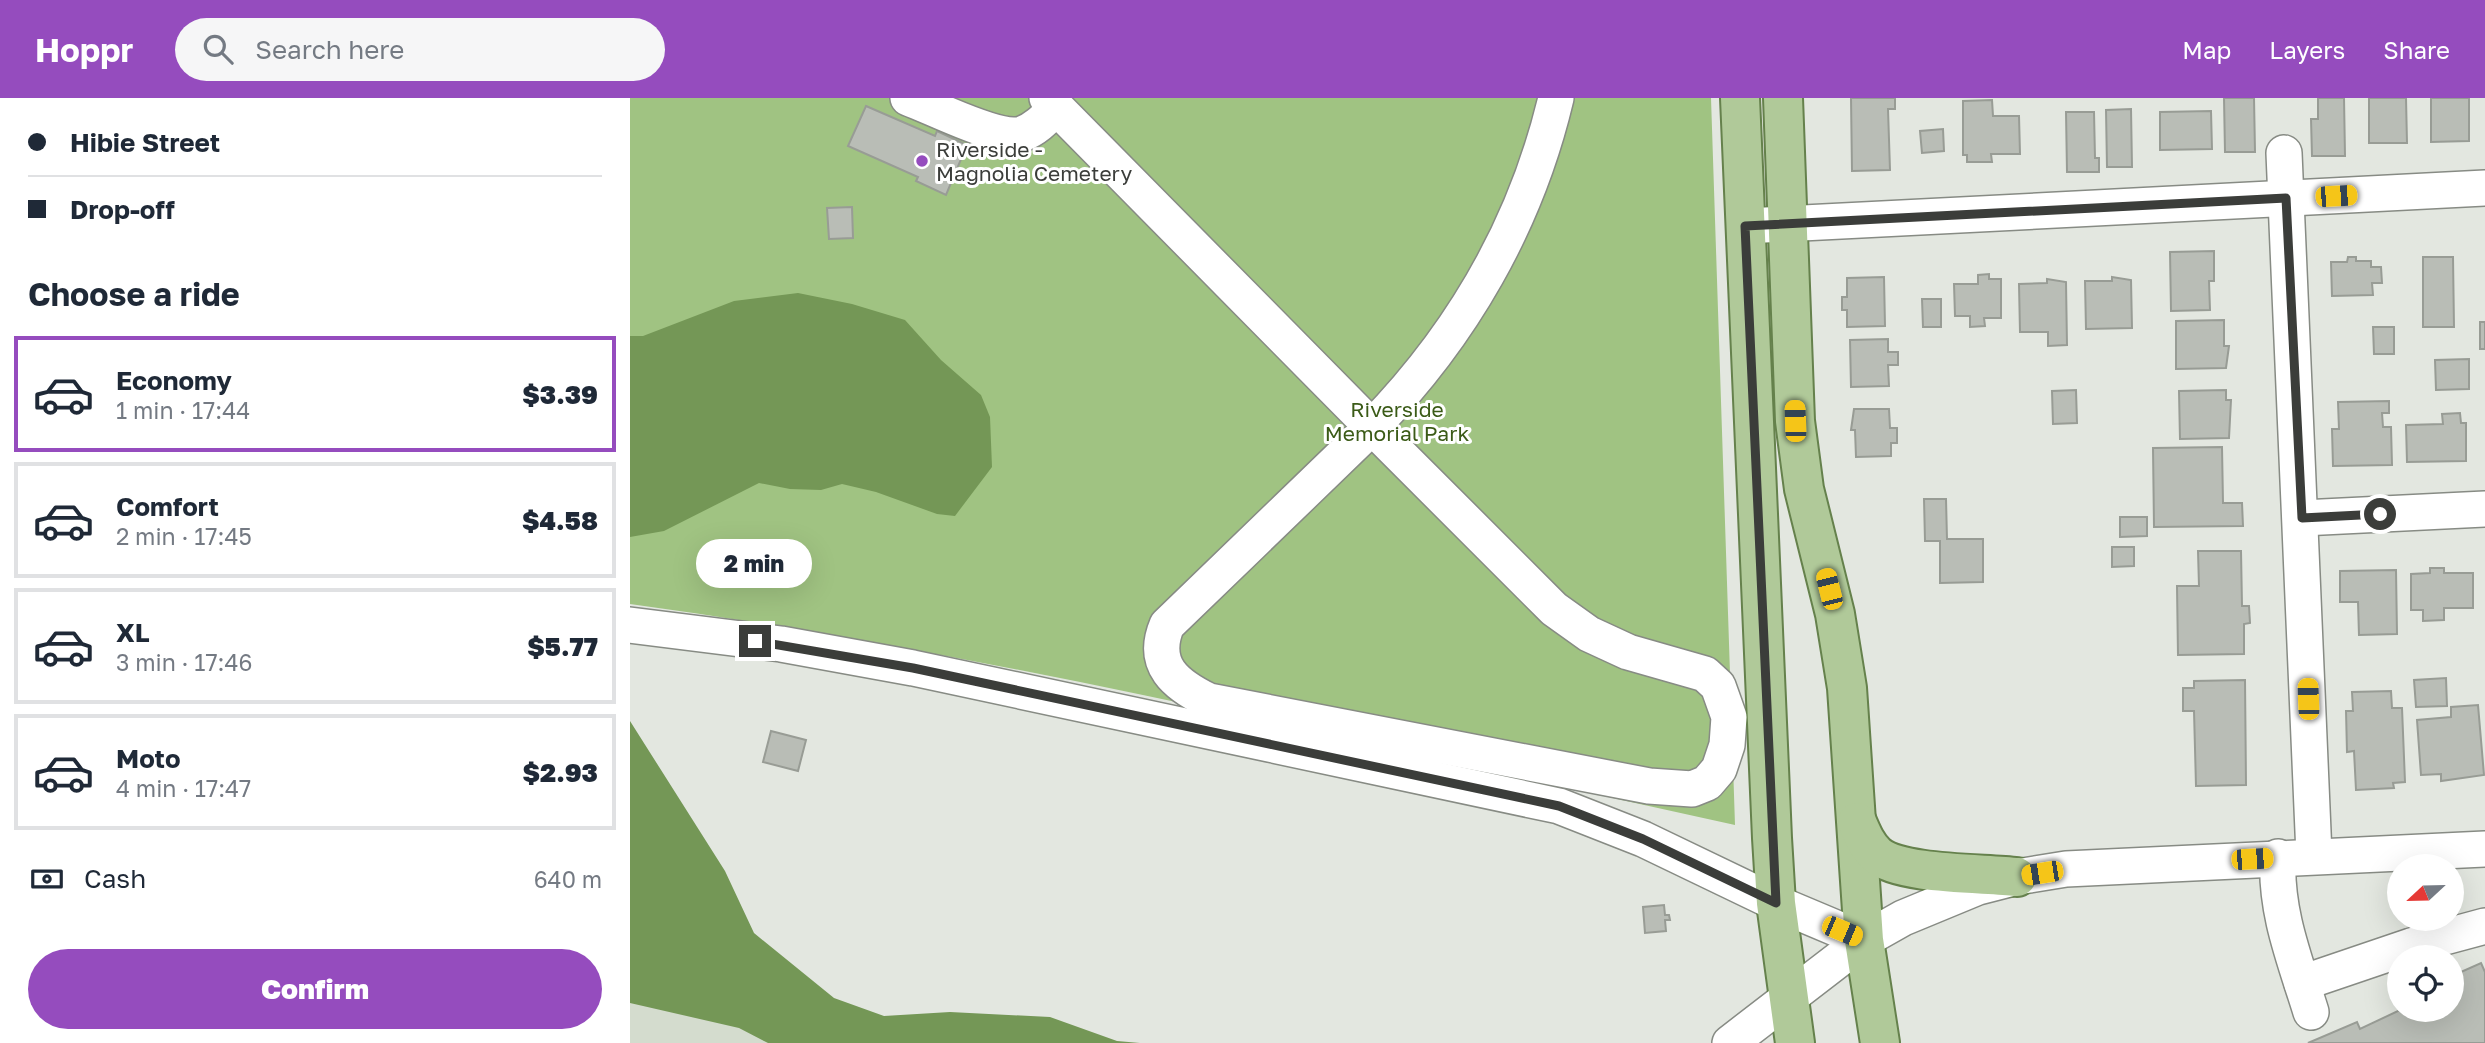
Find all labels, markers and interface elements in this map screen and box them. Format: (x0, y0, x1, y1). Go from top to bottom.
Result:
search box (175, 18, 665, 81)
text: Hoppr (35, 30, 133, 69)
icon: search (199, 30, 237, 68)
text: Search here (255, 34, 404, 65)
text: Map (2182, 35, 2231, 64)
text: Layers (2269, 35, 2345, 64)
text: Share (2383, 35, 2450, 64)
text: Hibie Street (70, 127, 220, 158)
place label: Riverside - Magnolia Cemetery (936, 136, 1132, 186)
marker: Riverside - Magnolia Cemetery (914, 153, 930, 169)
car (2315, 184, 2358, 208)
text: Drop-off (70, 194, 175, 225)
text: Choose a ride (28, 275, 240, 313)
icon: car (32, 363, 95, 426)
text: Economy (116, 365, 232, 396)
text: $3.39 (522, 379, 598, 410)
text: 1 min · 17:44 (116, 396, 250, 424)
park label: Riverside Memorial Park (1325, 396, 1469, 446)
car (1784, 400, 1807, 442)
icon: car (32, 489, 95, 552)
text: Comfort (116, 491, 219, 522)
route start (2364, 498, 2396, 530)
text: $4.58 (522, 505, 598, 536)
text: 2 min · 17:45 (116, 522, 252, 550)
callout: 2 min (697, 540, 813, 588)
text: 2 min (724, 549, 784, 577)
car (1814, 566, 1845, 612)
icon: car (32, 615, 95, 678)
text: XL (116, 617, 150, 648)
route end (739, 625, 771, 657)
text: $5.77 (527, 631, 598, 662)
text: 3 min · 17:46 (116, 648, 252, 676)
car (2297, 678, 2320, 720)
icon: car (32, 741, 95, 804)
text: Moto (116, 743, 181, 774)
text: $2.93 (523, 757, 598, 788)
text: 4 min · 17:47 (116, 774, 251, 802)
car (2231, 847, 2274, 871)
north arrow (2387, 854, 2464, 931)
map controls (2387, 854, 2464, 1022)
car (2020, 859, 2065, 887)
icon: cash (28, 860, 66, 898)
text: Cash (84, 863, 146, 894)
text: 640 m (534, 865, 602, 893)
car (1819, 913, 1866, 949)
button: locate (2387, 945, 2464, 1022)
button: Confirm (28, 949, 602, 1029)

